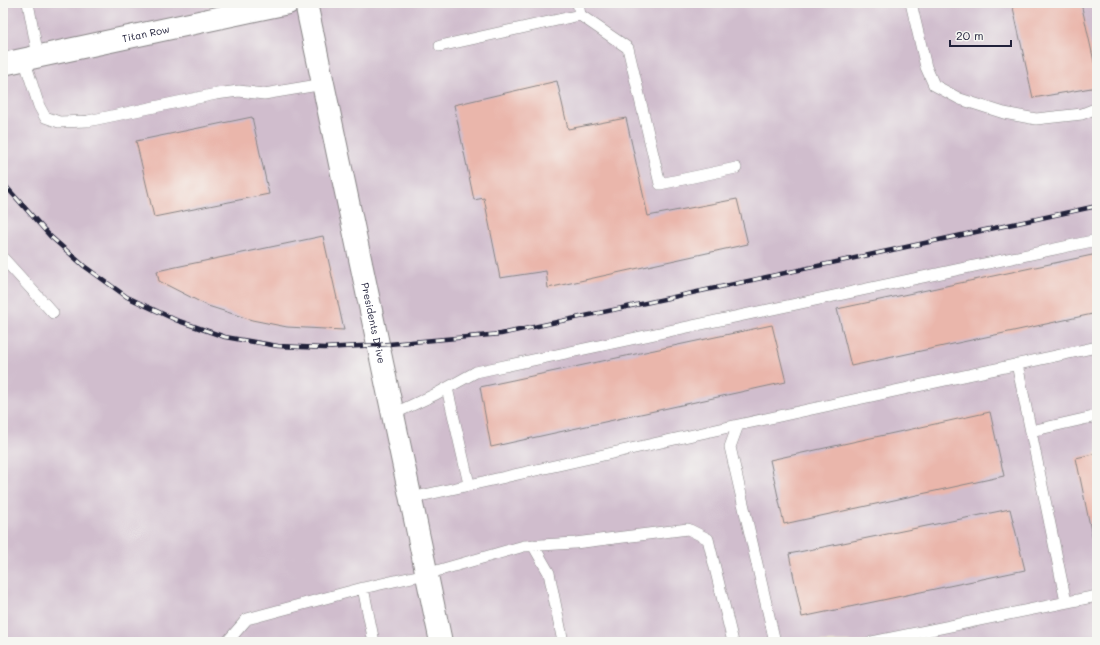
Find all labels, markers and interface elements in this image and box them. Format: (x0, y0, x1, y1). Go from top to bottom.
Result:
street label: Titan Row (121, 22, 171, 45)
scale bar (950, 22, 1011, 48)
text: 20 m (956, 27, 984, 43)
street label: Presidents Drive (358, 281, 389, 365)

